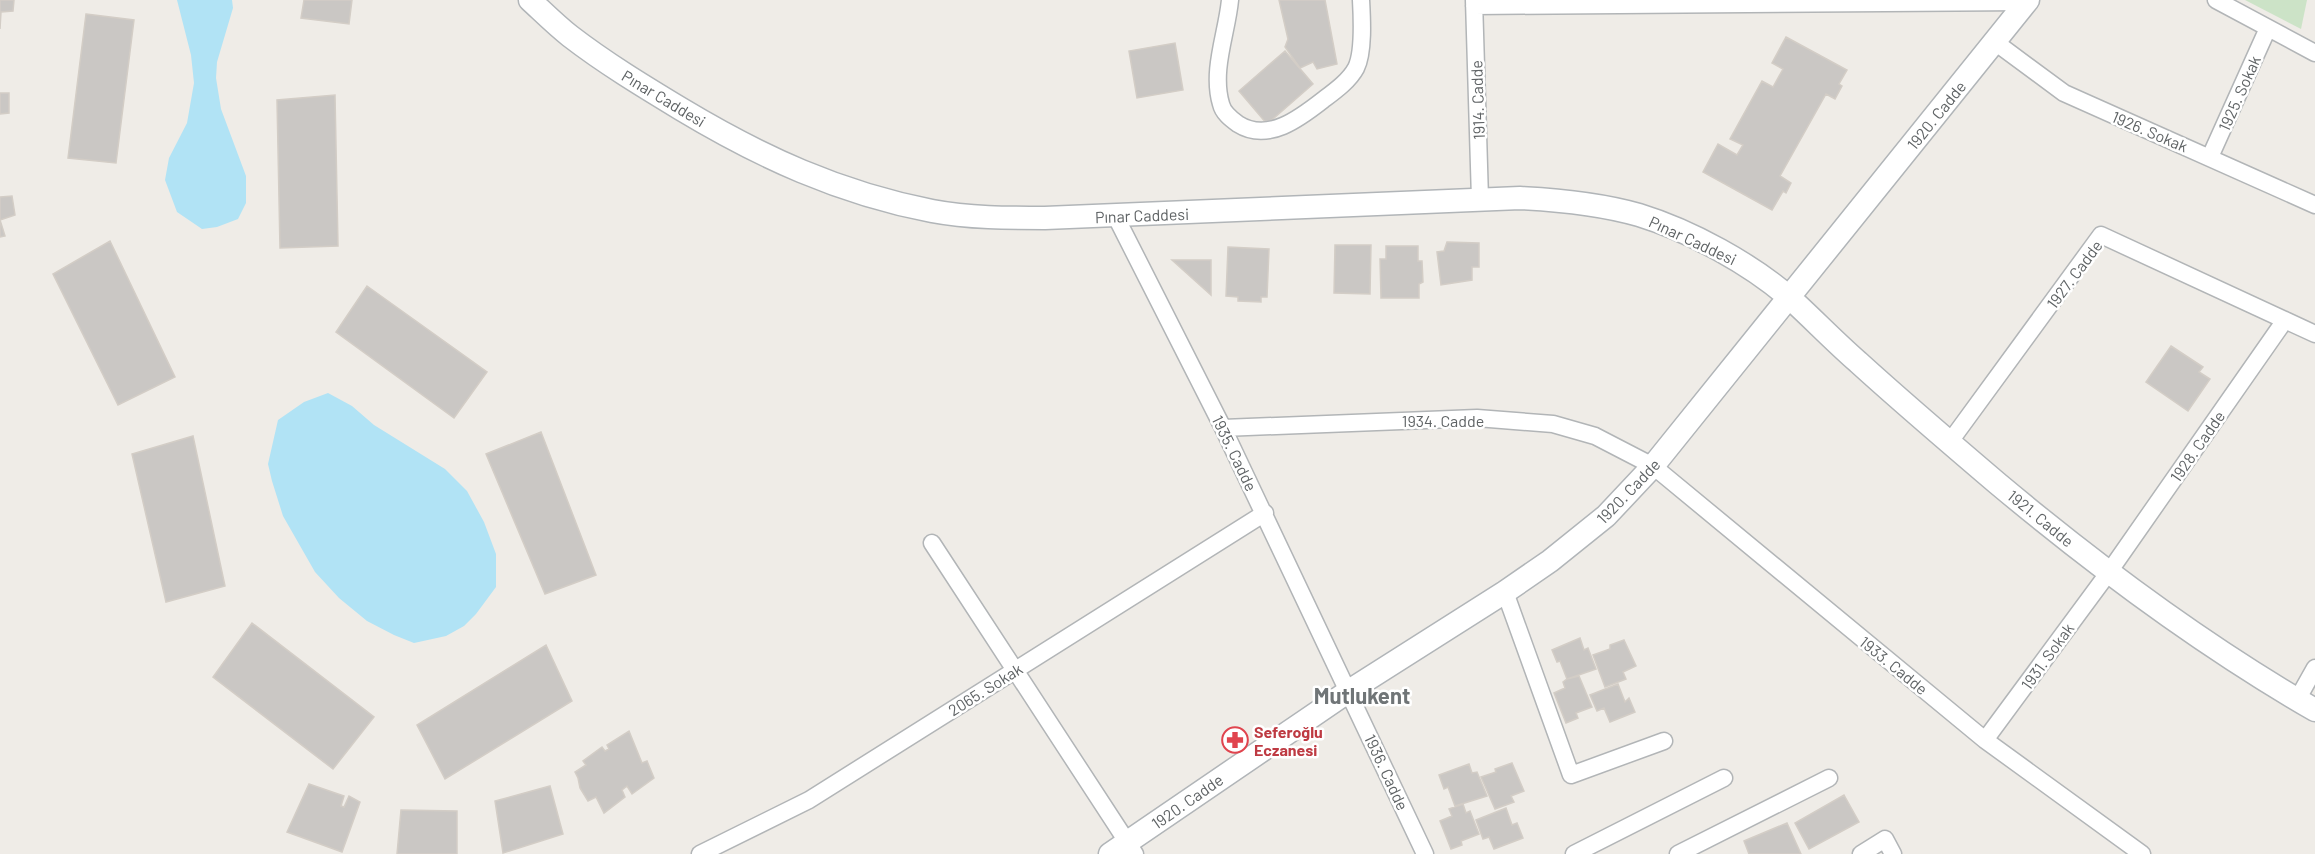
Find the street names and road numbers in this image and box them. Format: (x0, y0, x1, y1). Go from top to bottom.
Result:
street label: 1925. Sokak (2214, 52, 2264, 134)
street label: 1914. Cadde (1466, 60, 1488, 140)
street label: Pınar Caddesi (619, 66, 709, 130)
street label: 1920. Cadde (1903, 77, 1969, 153)
street label: 1926. Sokak (2109, 107, 2191, 155)
street label: Pınar Caddesi (1095, 204, 1189, 226)
street label: Pınar Caddesi (1646, 212, 1740, 268)
street label: 1927. Cadde (2042, 236, 2106, 312)
street label: 1928. Cadde (2166, 407, 2228, 485)
street label: 1934. Cadde (1402, 411, 1484, 430)
street label: 1935. Cadde (1209, 412, 1261, 494)
street label: 1920. Cadde (1592, 455, 1664, 527)
street label: 1921. Cadde (2004, 486, 2078, 550)
street label: 1931. Sokak (2017, 619, 2077, 693)
street label: 1933. Cadde (1856, 632, 1932, 698)
street label: 2065. Sokak (944, 659, 1026, 719)
street label: 1936. Cadde (1361, 731, 1413, 813)
street label: 1920. Cadde (1148, 769, 1226, 833)

